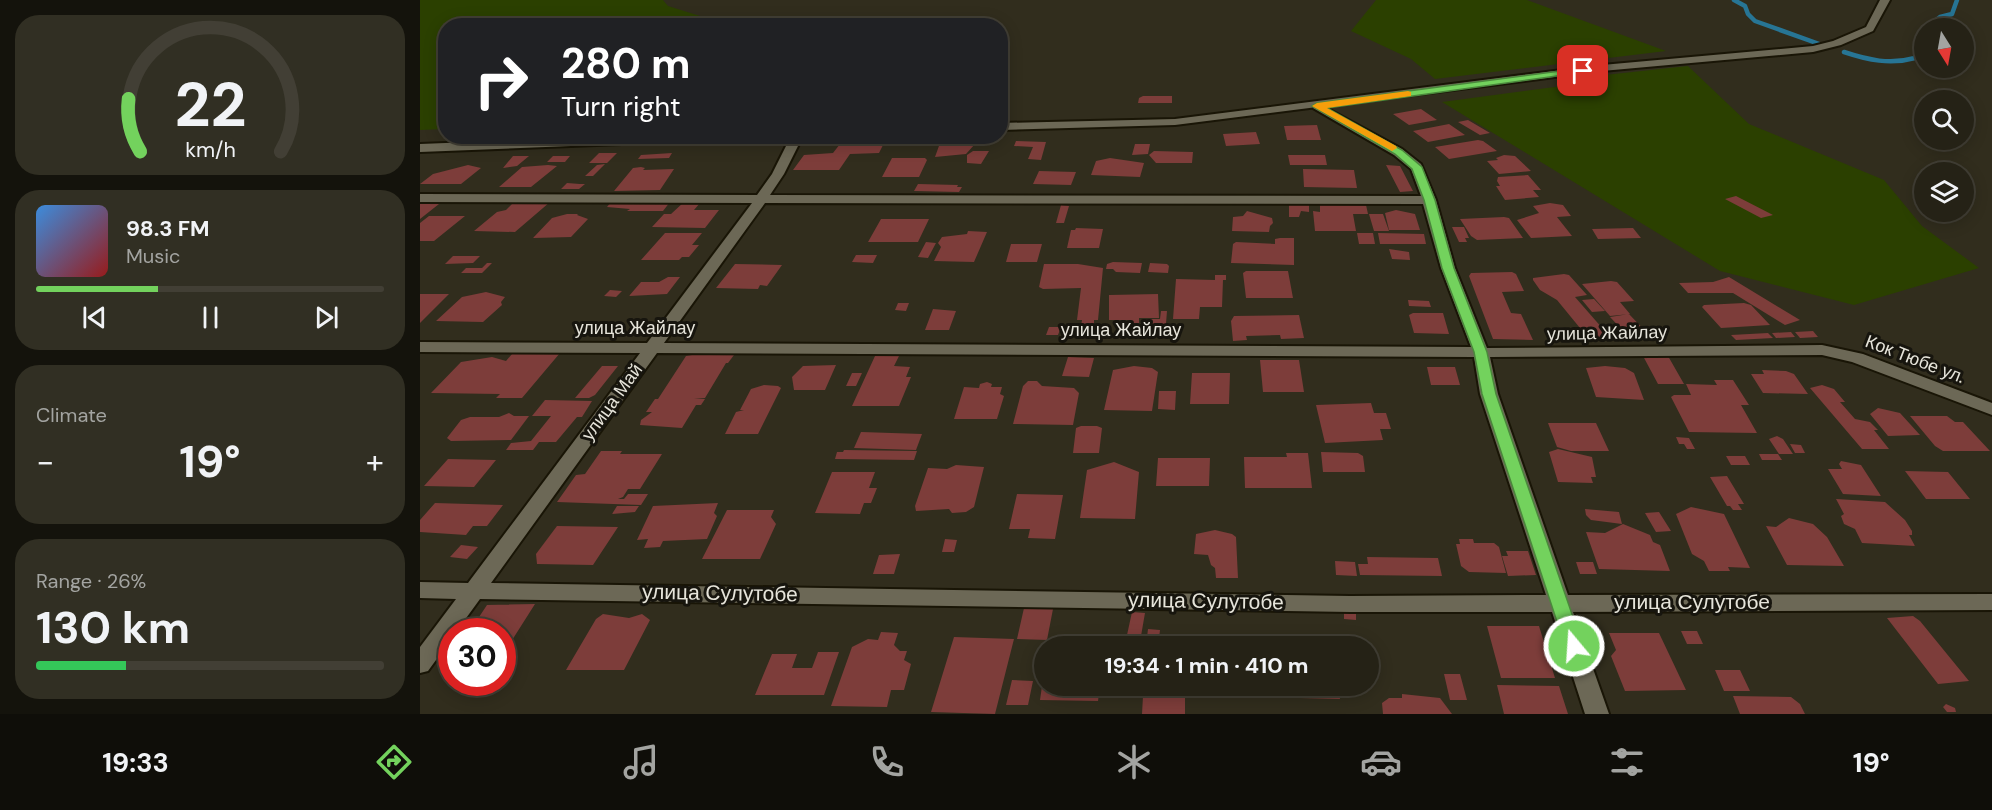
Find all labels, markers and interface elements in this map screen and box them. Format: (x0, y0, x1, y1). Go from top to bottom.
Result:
north arrow (1914, 18, 1974, 78)
map controls (1914, 18, 1974, 222)
text: 280 m (561, 36, 691, 91)
icon: right (462, 42, 540, 120)
pin (1557, 45, 1608, 96)
icon: arrive (1566, 54, 1599, 87)
text: 22 (174, 64, 246, 145)
text: Turn right (561, 89, 681, 124)
button: search (1914, 90, 1974, 150)
text: km/h (185, 136, 235, 164)
button: layers (1914, 162, 1974, 222)
text: 98.3 FM (126, 214, 209, 243)
text: Music (126, 243, 181, 269)
icon: previous (78, 301, 111, 334)
icon: pause (194, 301, 227, 334)
icon: next (310, 301, 343, 334)
street label: улица Жайлау (575, 316, 695, 340)
street label: улица Жайлау (1061, 318, 1181, 342)
street label: улица Жайлау (1547, 320, 1667, 346)
street label: Кок Тюбе ул. (1862, 329, 1968, 389)
street label: улица Май (576, 359, 648, 445)
text: Climate (36, 402, 107, 428)
text: 19° (179, 432, 241, 491)
text: − (36, 440, 54, 483)
text: + (366, 440, 384, 483)
text: Range · 26% (36, 568, 146, 594)
street label: улица Сулутобе (642, 578, 798, 608)
street label: улица Сулутобе (1128, 586, 1284, 616)
street label: улица Сулутобе (1614, 588, 1770, 616)
text: 130 km (36, 598, 190, 657)
position arrow (1542, 614, 1606, 678)
speed limit sign: 30 (438, 618, 516, 696)
text: 19:34 · 1 min · 410 m (1104, 651, 1309, 680)
icon: directions (373, 741, 415, 783)
icon: music (620, 741, 662, 783)
icon: phone (866, 741, 908, 783)
icon: climate (1113, 741, 1155, 783)
icon: car (1360, 741, 1402, 783)
icon: filters (1606, 741, 1648, 783)
text: 19:33 (102, 745, 169, 780)
text: 19° (1853, 745, 1890, 780)

